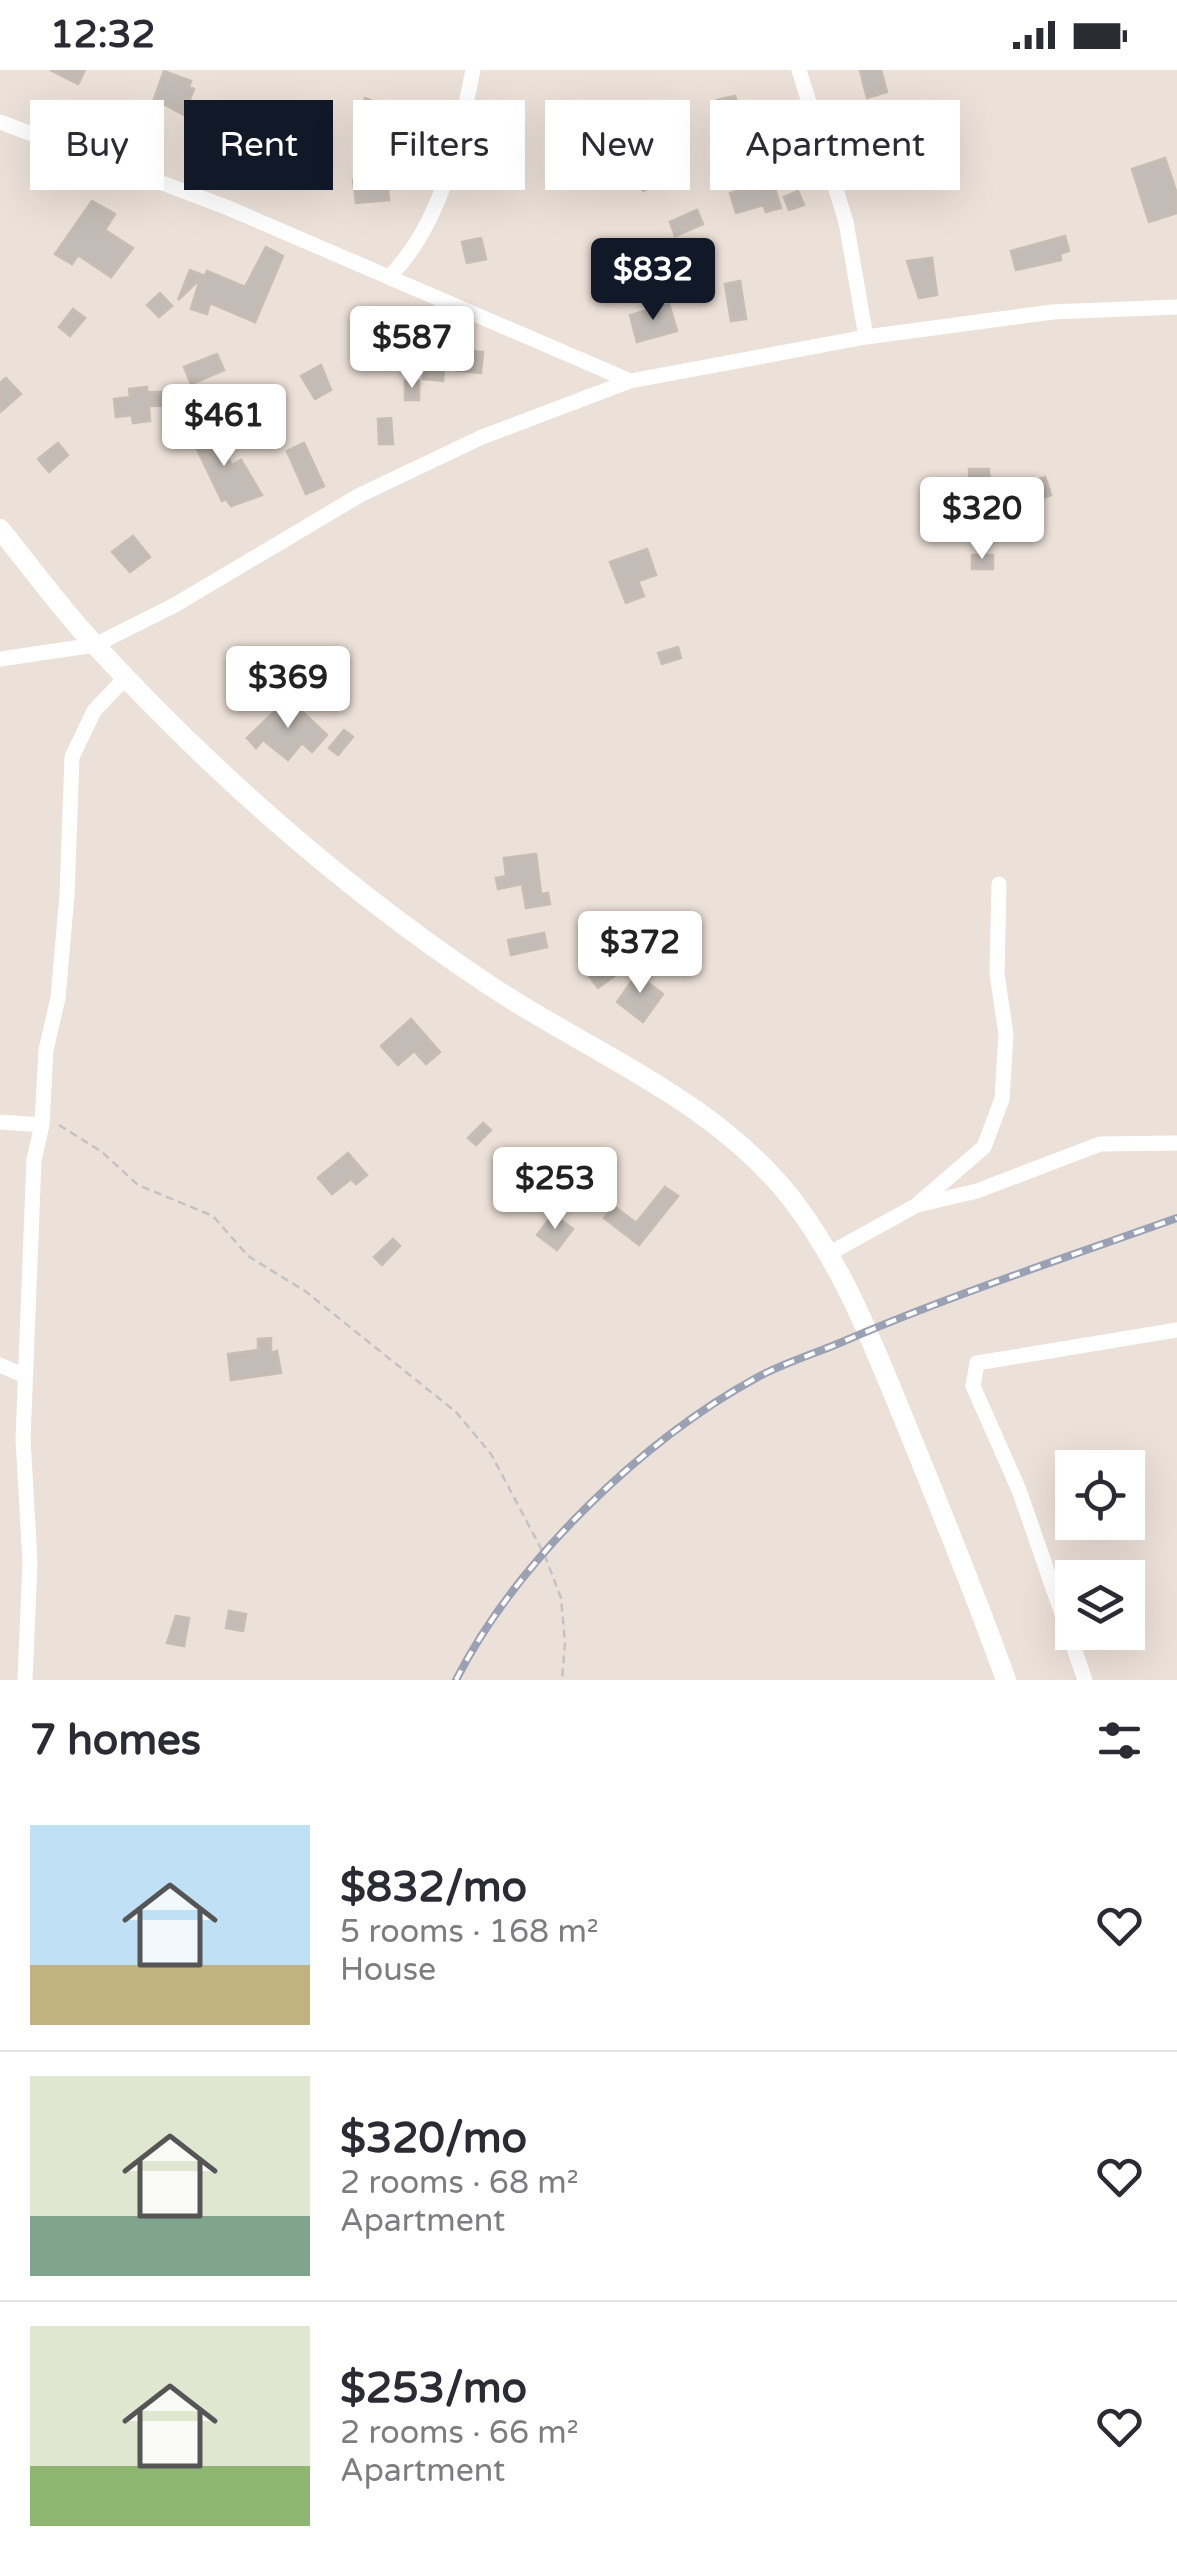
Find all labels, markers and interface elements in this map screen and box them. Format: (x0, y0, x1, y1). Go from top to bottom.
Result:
text: 12:32 (50, 12, 155, 58)
chip: Buy (30, 100, 164, 190)
chip: Rent (184, 100, 333, 190)
chip: Filters (353, 100, 525, 190)
chip: New (545, 100, 690, 190)
chip: Apartment (710, 100, 960, 190)
pin: $832 (594, 238, 712, 323)
text: $832 (613, 251, 693, 289)
pin: $587 (353, 306, 471, 391)
text: $587 (372, 319, 452, 357)
pin: $461 (165, 384, 283, 469)
text: $461 (184, 397, 264, 435)
pin: $320 (923, 477, 1041, 562)
text: $320 (942, 490, 1022, 528)
pin: $369 (229, 646, 347, 731)
text: $369 (248, 659, 328, 697)
pin: $372 (581, 911, 699, 996)
text: $372 (600, 924, 680, 962)
pin: $253 (496, 1147, 614, 1232)
text: $253 (515, 1160, 595, 1198)
map controls (1055, 1450, 1145, 1650)
button: locate (1055, 1450, 1145, 1540)
button: layers (1055, 1560, 1145, 1650)
icon: filters (1092, 1713, 1147, 1768)
text: 7 homes (30, 1715, 201, 1766)
text: $832/mo (340, 1862, 527, 1913)
icon: home (110, 1865, 230, 1985)
icon: heart (1092, 1898, 1147, 1953)
text: 5 rooms · 168 m² (340, 1913, 599, 1951)
text: House (340, 1951, 436, 1989)
text: $320/mo (340, 2113, 527, 2164)
icon: home (110, 2116, 230, 2236)
icon: heart (1092, 2149, 1147, 2204)
text: 2 rooms · 68 m² (340, 2164, 579, 2202)
text: Apartment (340, 2202, 505, 2240)
text: $253/mo (340, 2363, 527, 2414)
icon: home (110, 2366, 230, 2486)
icon: heart (1092, 2399, 1147, 2454)
text: 2 rooms · 66 m² (340, 2414, 579, 2452)
text: Apartment (340, 2452, 505, 2490)

